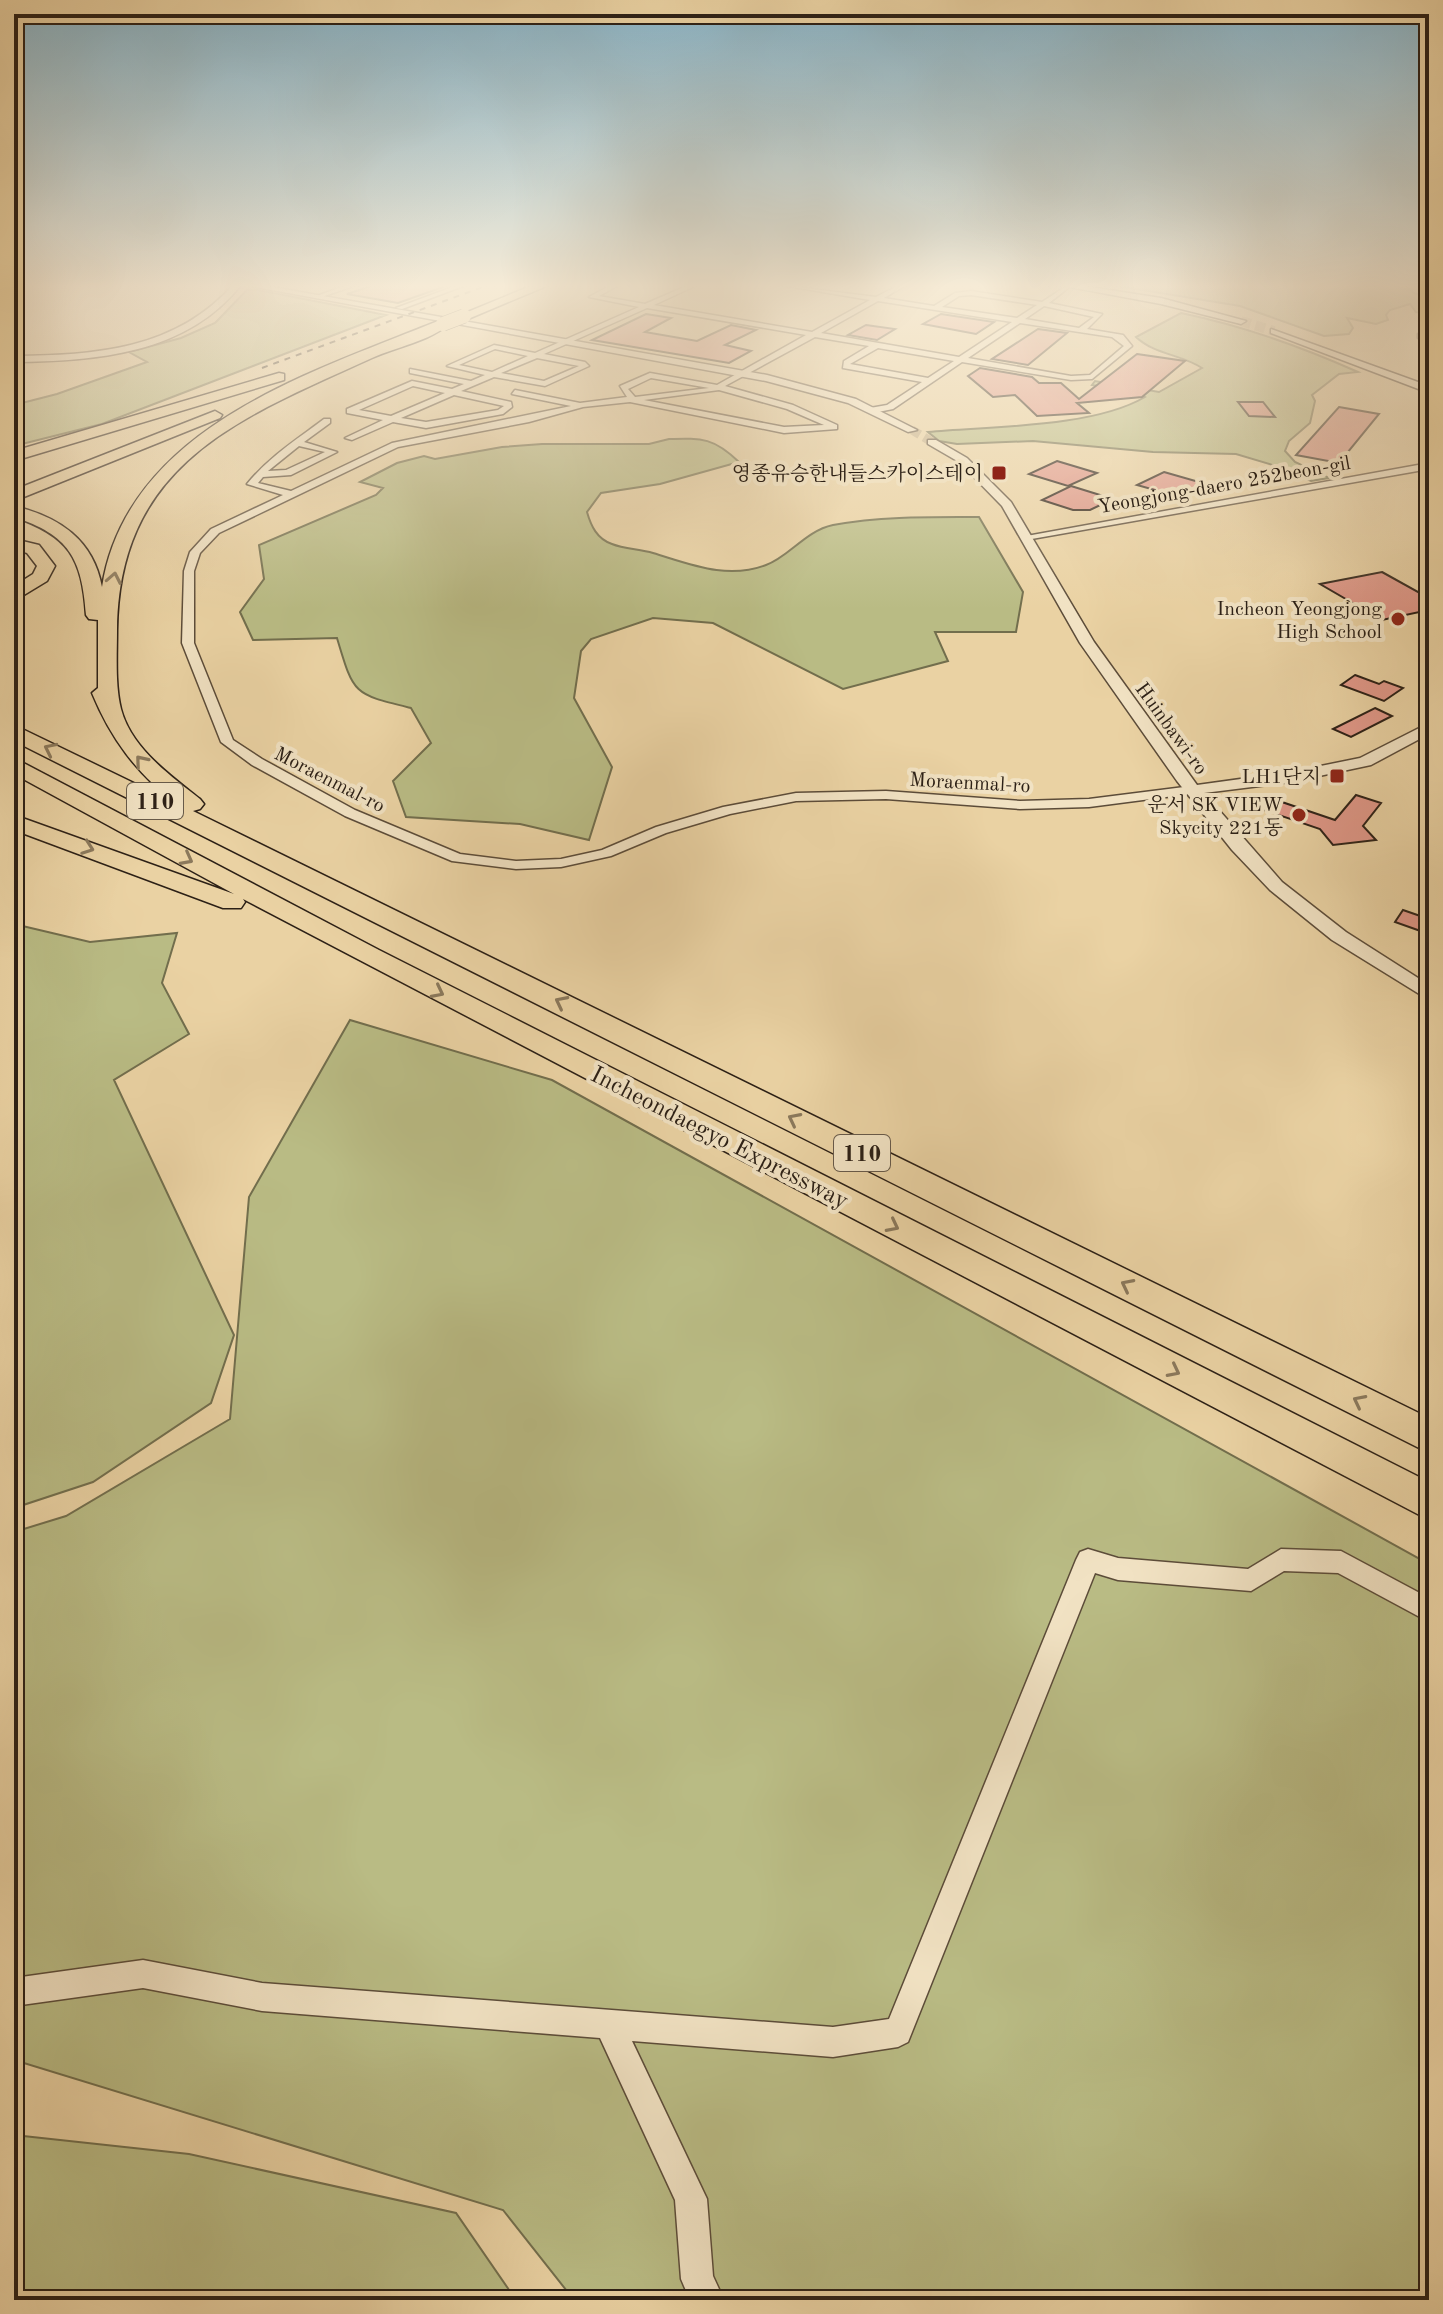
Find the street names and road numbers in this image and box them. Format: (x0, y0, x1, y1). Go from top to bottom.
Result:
street label: Yeongjong-daero 252beon-gil (1096, 454, 1352, 518)
street label: Huinbawi-ro (1130, 679, 1210, 779)
street label: Moraenmal-ro (270, 744, 388, 817)
street label: Moraenmal-ro (909, 771, 1031, 797)
road number: 110 (127, 783, 183, 819)
street label: Incheondaegyo Expressway (586, 1063, 852, 1214)
road number: 110 (834, 1135, 890, 1171)

